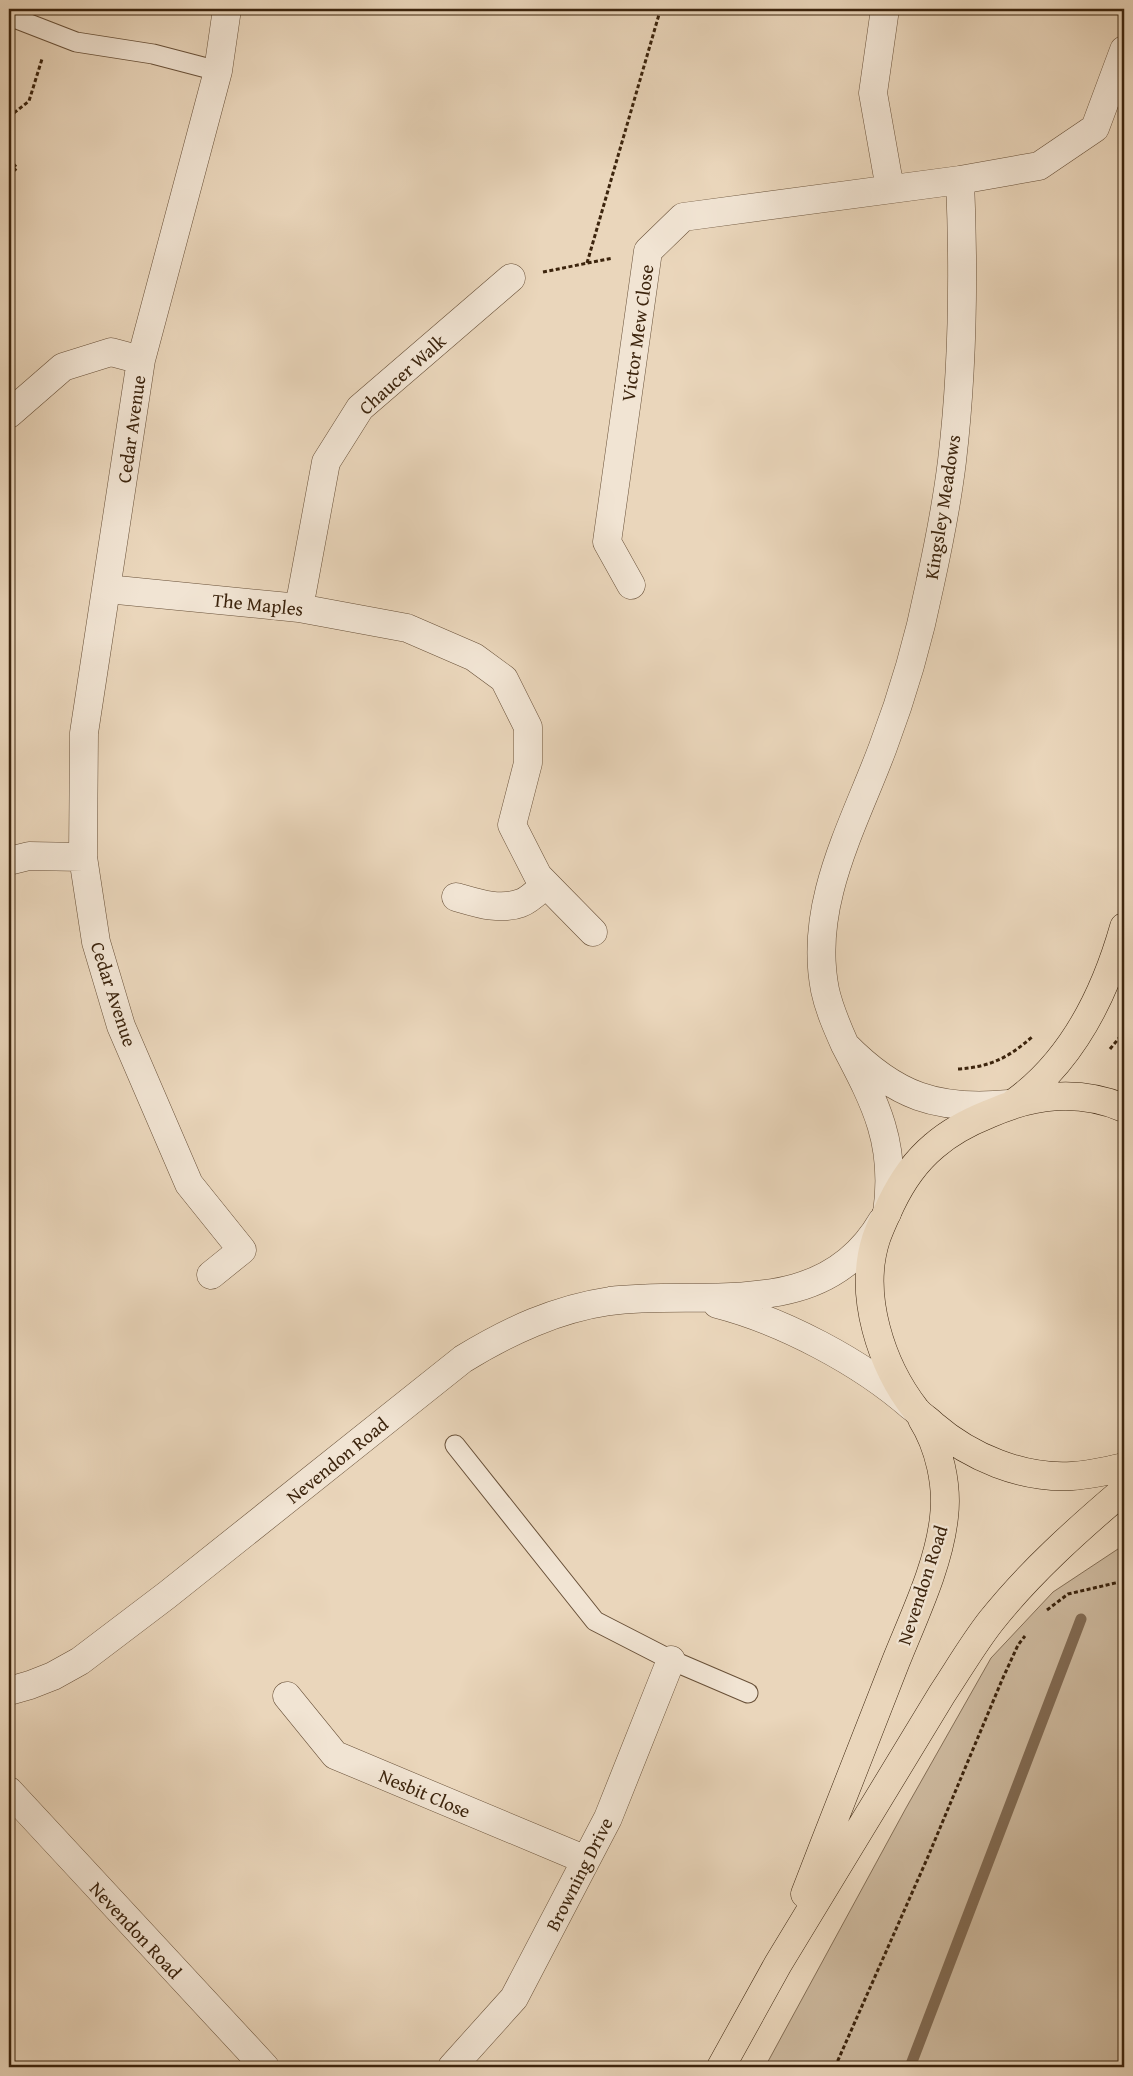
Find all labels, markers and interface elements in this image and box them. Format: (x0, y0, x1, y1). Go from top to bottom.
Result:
street label: Victor Mew Close (613, 262, 661, 404)
street label: Chaucer Walk (352, 327, 452, 421)
street label: Cedar Avenue (110, 373, 152, 485)
street label: Kingsley Meadows (917, 433, 967, 581)
street label: The Maples (211, 585, 305, 623)
street label: Cedar Avenue (84, 938, 144, 1050)
street label: Nevendon Road (280, 1409, 395, 1510)
street label: Nevendon Road (889, 1521, 955, 1648)
street label: Nesbit Close (375, 1761, 475, 1825)
street label: Browning Drive (538, 1812, 620, 1936)
street label: Nevendon Road (83, 1875, 189, 1986)

